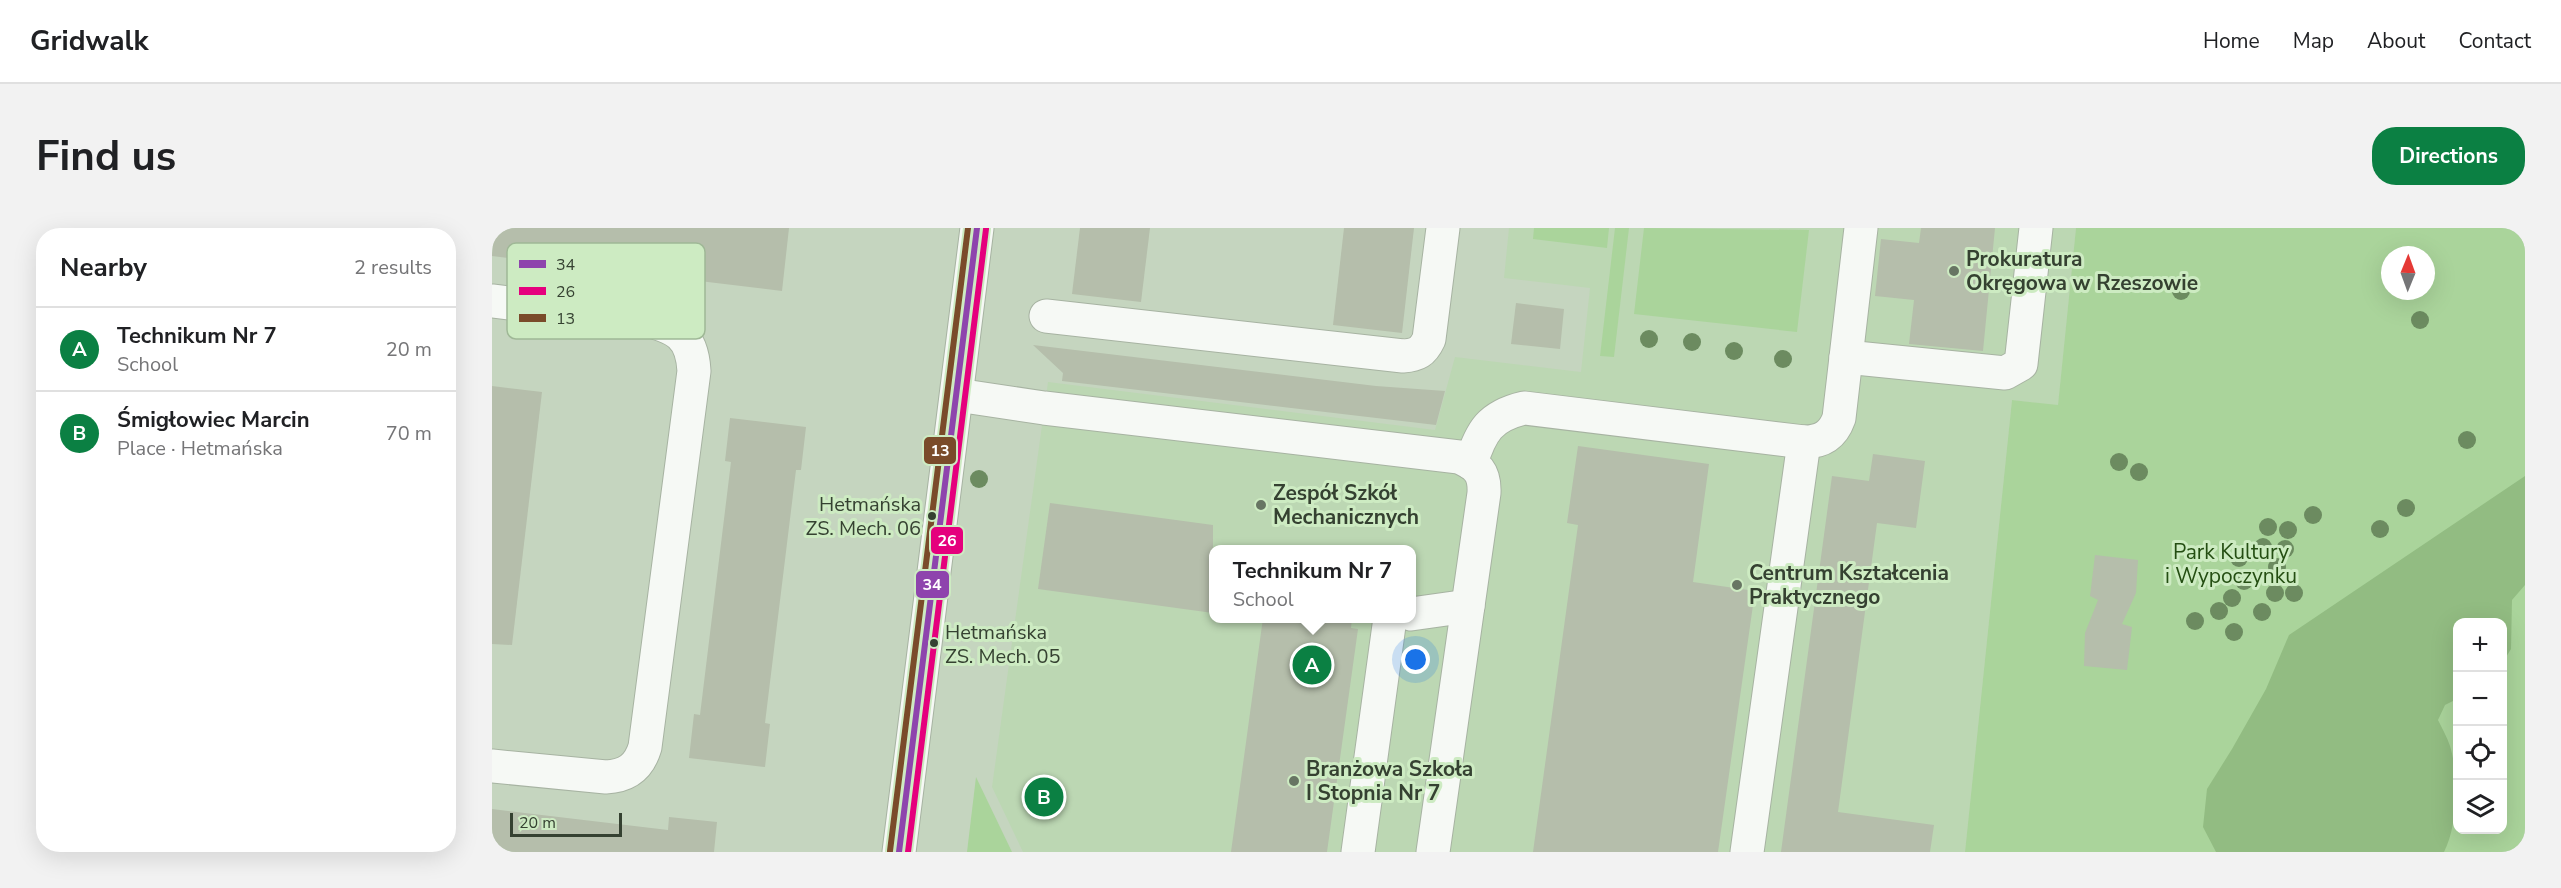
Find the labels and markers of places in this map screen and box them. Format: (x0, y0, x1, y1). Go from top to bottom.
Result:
place label: Prokuratura Okręgowa w Rzeszowie (1966, 245, 2198, 297)
marker: Prokuratura Okręgowa w Rzeszowie (1947, 264, 1961, 278)
place label: Zespół Szkół Mechanicznych (1273, 479, 1419, 531)
place label: Hetmańska ZS. Mech. 06 (805, 491, 921, 542)
marker: Zespół Szkół Mechanicznych (1254, 498, 1268, 512)
marker: Hetmańska ZS. Mech. 06 (926, 510, 938, 522)
place label: Centrum Kształcenia Praktycznego (1749, 559, 1949, 611)
marker: Centrum Kształcenia Praktycznego (1730, 578, 1744, 592)
place label: Hetmańska ZS. Mech. 05 (945, 619, 1061, 670)
marker: Hetmańska ZS. Mech. 05 (928, 637, 940, 649)
pin: A (1292, 642, 1332, 688)
place label: Branżowa Szkoła I Stopnia Nr 7 (1306, 755, 1473, 807)
pin: B (1024, 774, 1064, 820)
marker: Branżowa Szkoła I Stopnia Nr 7 (1287, 774, 1301, 788)

